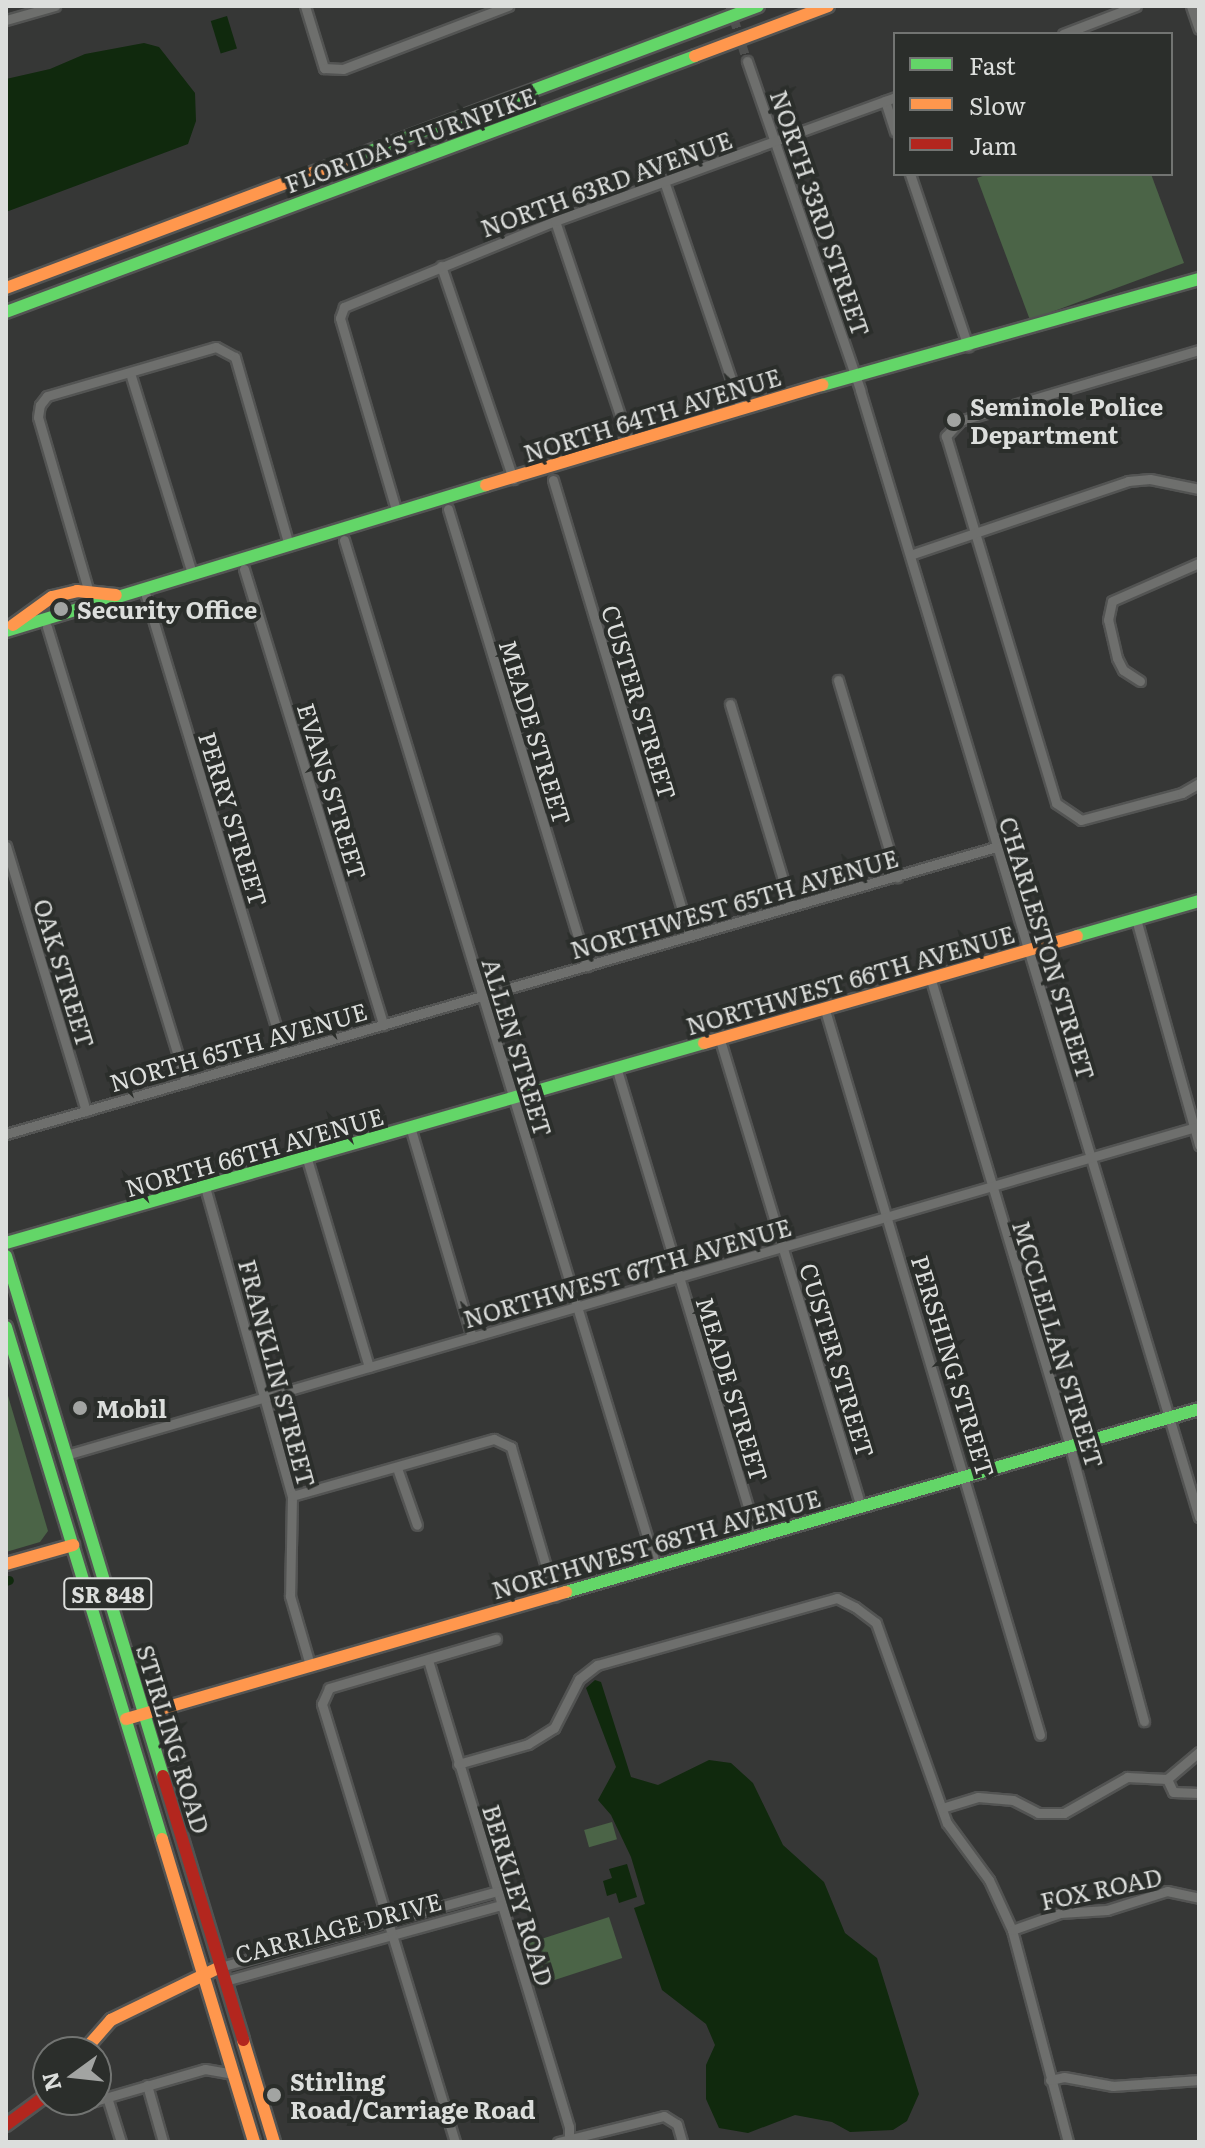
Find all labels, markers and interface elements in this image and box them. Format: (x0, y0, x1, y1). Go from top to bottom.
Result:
legend (893, 32, 1173, 176)
text: Fast (969, 47, 1016, 82)
street label: FLORIDA'S TURNPIKE (281, 80, 539, 198)
street label: NORTH 33RD STREET (765, 86, 877, 340)
text: Slow (969, 87, 1026, 122)
street label: NORTH 63RD AVENUE (476, 124, 736, 242)
text: Jam (969, 127, 1017, 162)
street label: NORTH 64TH AVENUE (520, 361, 784, 467)
place label: Seminole Police Department (970, 392, 1163, 448)
marker: Seminole Police Department (945, 411, 963, 429)
place label: Security Office (77, 595, 257, 623)
marker: Security Office (52, 600, 70, 618)
street label: CUSTER STREET (597, 601, 683, 803)
street label: MEADE STREET (494, 636, 578, 828)
street label: EVANS STREET (292, 699, 374, 883)
street label: PERRY STREET (194, 728, 274, 910)
street label: CHARLESTON STREET (994, 813, 1102, 1083)
street label: NORTHWEST 65TH AVENUE (567, 842, 901, 964)
street label: OAK STREET (29, 895, 101, 1051)
street label: NORTHWEST 66TH AVENUE (682, 918, 1018, 1040)
street label: ALLEN STREET (477, 954, 559, 1140)
street label: NORTH 65TH AVENUE (106, 995, 370, 1097)
street label: NORTH 66TH AVENUE (122, 1100, 386, 1202)
street label: NORTHWEST 67TH AVENUE (460, 1211, 794, 1333)
street label: MCCLELLAN STREET (1008, 1217, 1110, 1471)
street label: PERSHING STREET (907, 1252, 1001, 1480)
street label: FRANKLIN STREET (234, 1256, 322, 1490)
street label: CUSTER STREET (795, 1259, 881, 1461)
street label: MEADE STREET (691, 1293, 775, 1485)
place label: Mobil (96, 1394, 167, 1422)
marker: Mobil (71, 1399, 89, 1417)
street label: NORTHWEST 68TH AVENUE (488, 1482, 824, 1604)
road number: SR 848 (62, 1576, 154, 1612)
street label: STIRLING ROAD (132, 1641, 216, 1837)
street label: BERKLEY ROAD (478, 1801, 560, 1989)
street label: FOX ROAD (1038, 1861, 1164, 1915)
street label: CARRIAGE DRIVE (232, 1886, 444, 1968)
north arrow (32, 2036, 112, 2116)
place label: Stirling Road/Carriage Road (290, 2067, 536, 2123)
text: N (32, 2069, 69, 2095)
marker: Stirling Road/Carriage Road (265, 2086, 283, 2104)

